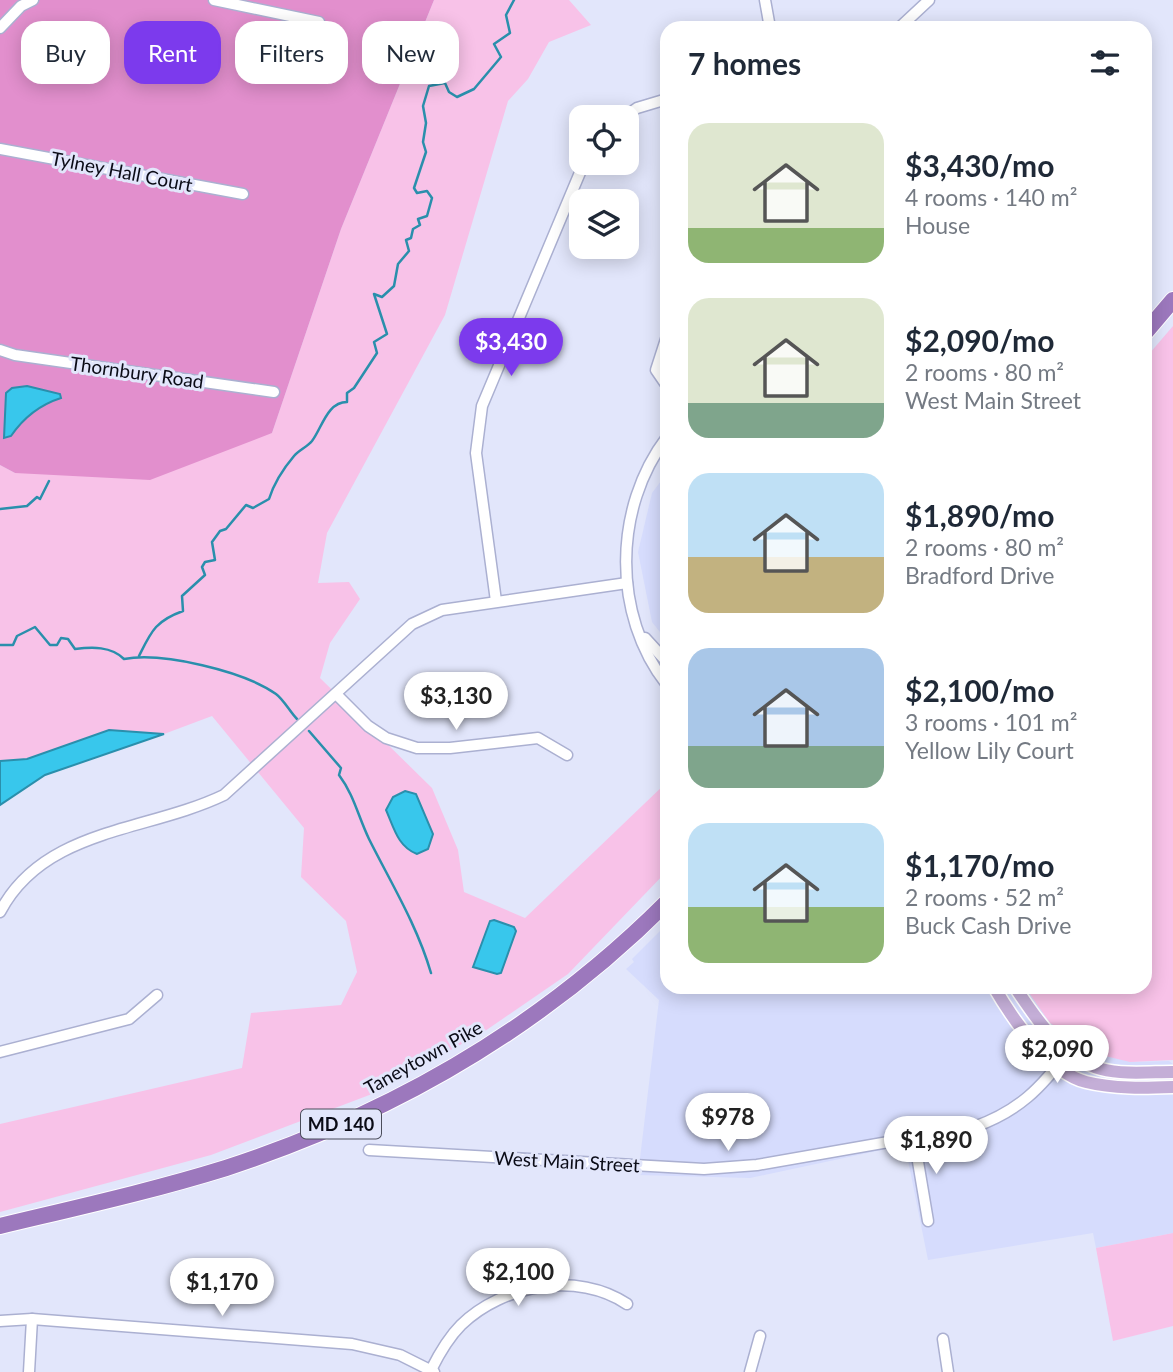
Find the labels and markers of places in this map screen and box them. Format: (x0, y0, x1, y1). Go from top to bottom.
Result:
pin: $3,430 (454, 318, 568, 378)
pin: $3,130 (399, 672, 513, 732)
pin: $2,090 (1000, 1026, 1114, 1085)
pin: $978 (687, 1094, 769, 1153)
pin: $1,890 (879, 1116, 993, 1176)
pin: $2,100 (461, 1248, 575, 1308)
pin: $1,170 (165, 1258, 279, 1318)

